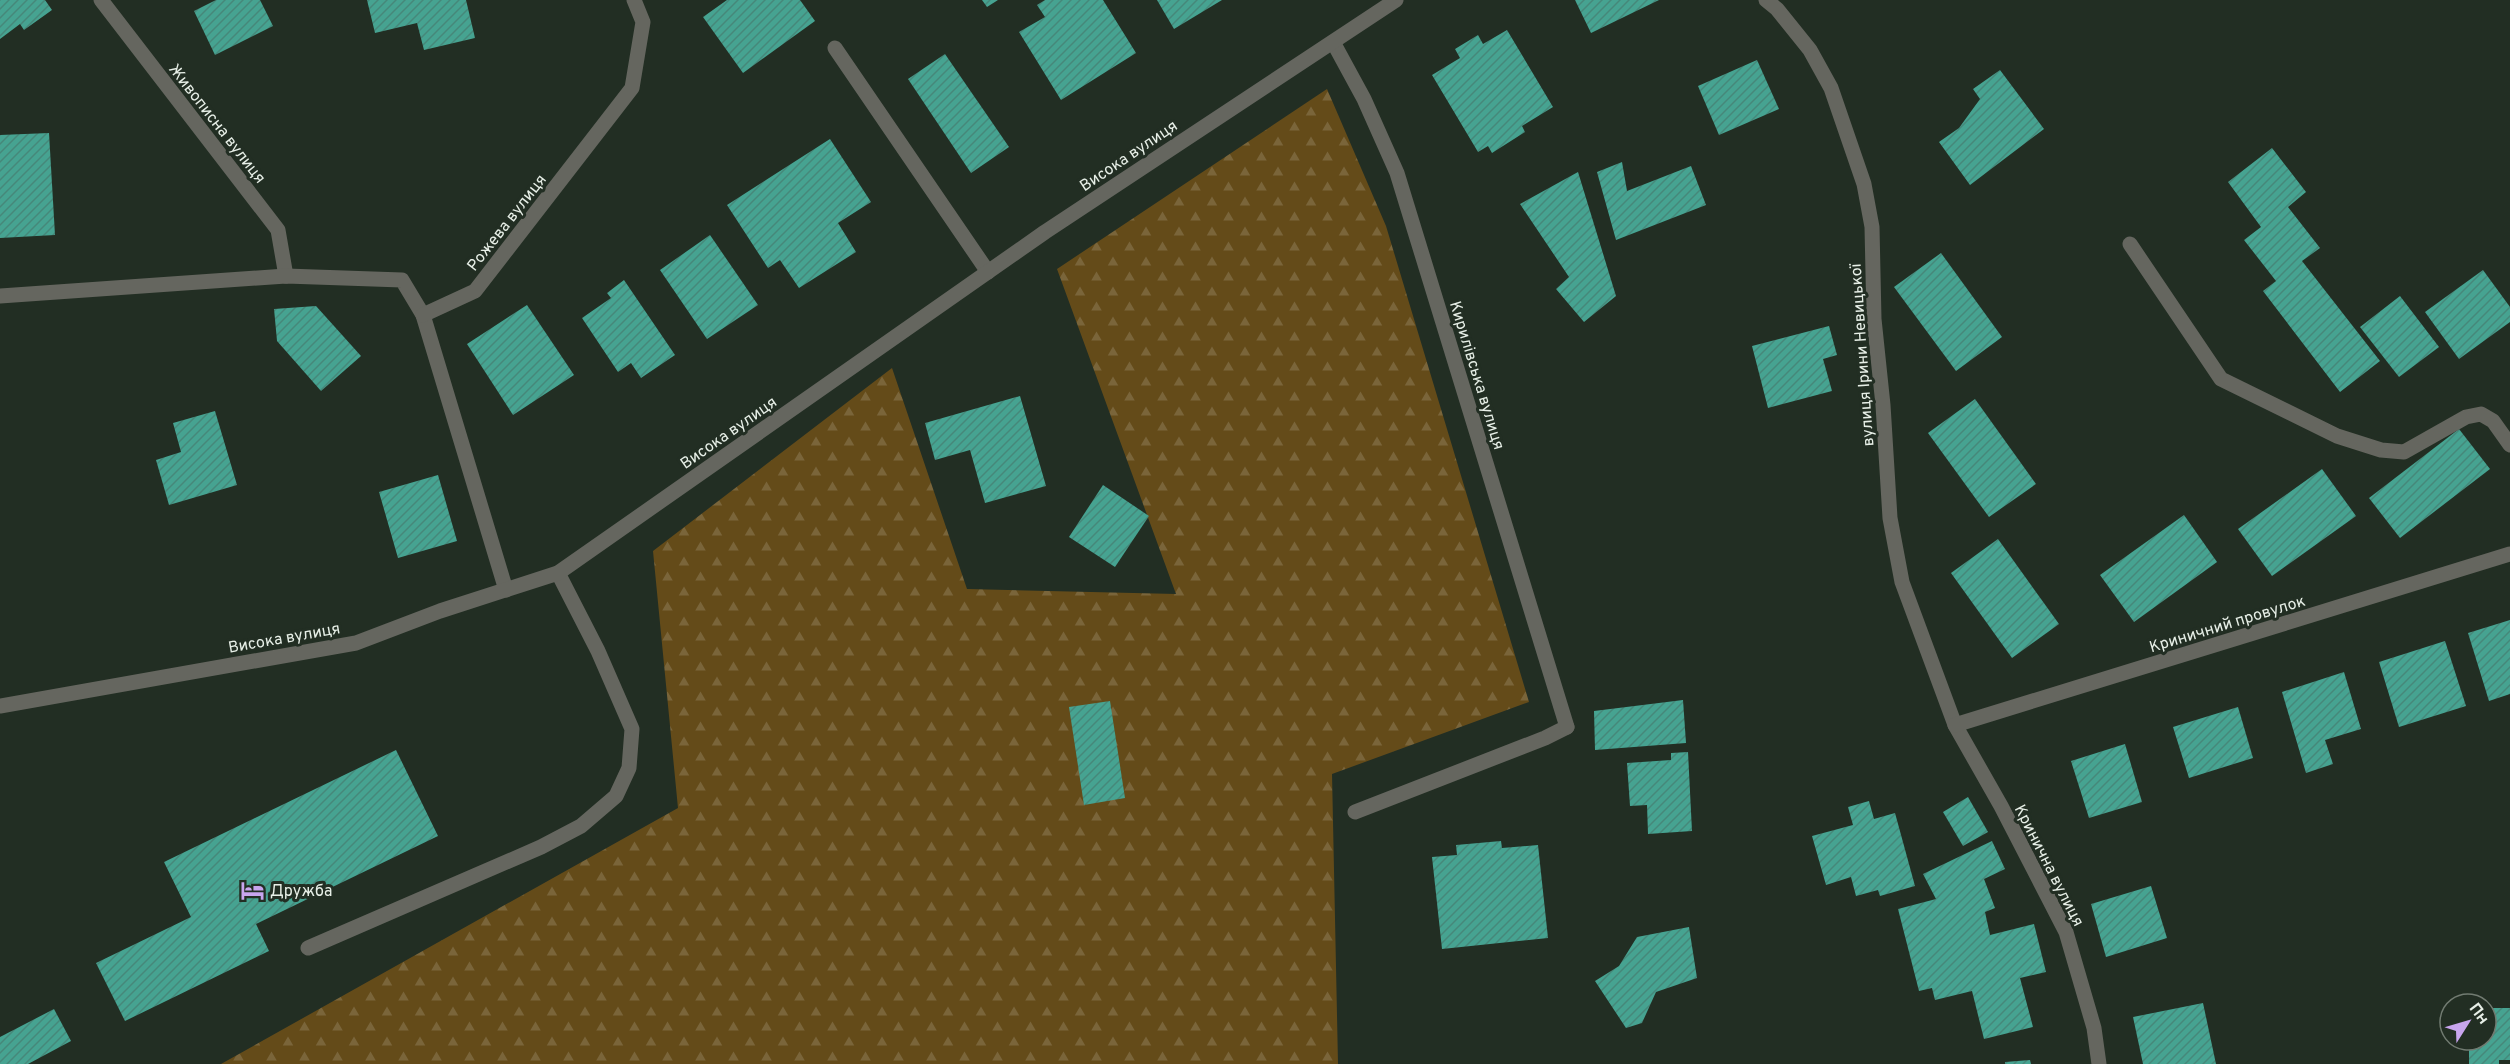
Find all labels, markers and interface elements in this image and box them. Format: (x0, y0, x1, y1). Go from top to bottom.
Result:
street label: Живописна вулиця (163, 60, 269, 188)
street label: Висока вулиця (1076, 117, 1182, 197)
street label: Рожева вулиця (464, 171, 552, 276)
street label: вулиця Ірини Невицької (1847, 262, 1879, 447)
street label: Кирилівська вулиця (1444, 299, 1508, 452)
street label: Висока вулиця (677, 393, 781, 474)
street label: Криничний провулок (2147, 592, 2308, 658)
street label: Висока вулиця (227, 619, 342, 659)
street label: Кринична вулиця (2009, 802, 2088, 930)
hotel icon: Дружба (239, 877, 265, 903)
place label: Дружба (270, 882, 332, 902)
north arrow (2438, 992, 2498, 1052)
text: Пн (2464, 1000, 2493, 1029)

